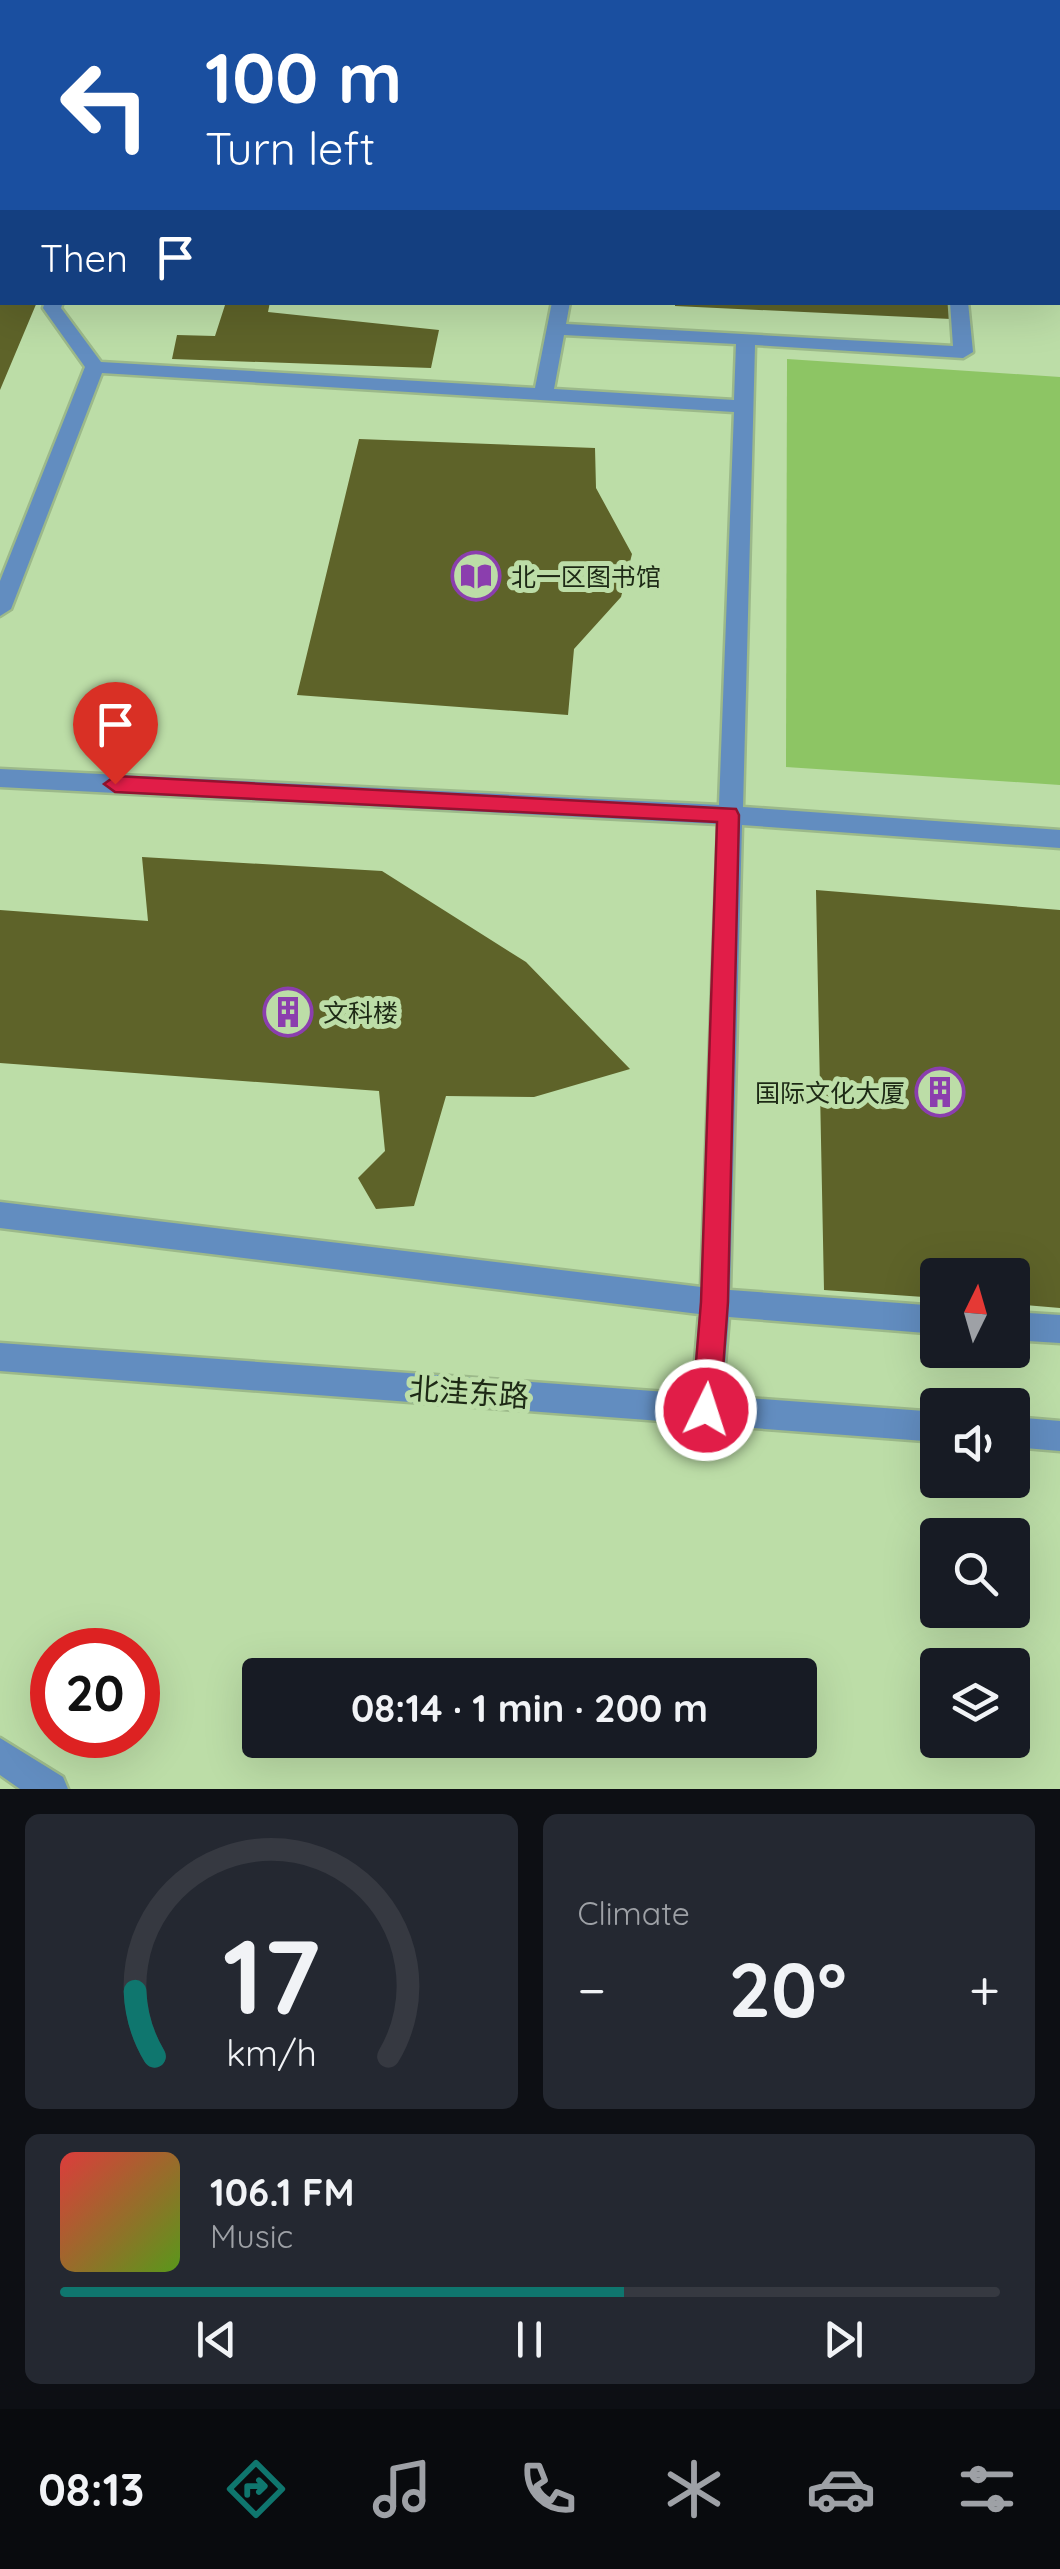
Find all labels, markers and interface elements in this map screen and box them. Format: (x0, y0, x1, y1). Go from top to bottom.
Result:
text: 100 m (205, 33, 402, 121)
icon: left (40, 40, 170, 170)
text: Turn left (205, 120, 375, 176)
icon: arrive (148, 230, 203, 285)
text: Then (40, 234, 128, 282)
library icon: 北一区图书馆 (450, 550, 502, 602)
place label: 北一区图书馆 (511, 561, 661, 592)
pin (73, 682, 158, 785)
icon: arrive (88, 697, 143, 752)
building icon: 文科楼 (262, 986, 314, 1038)
place label: 文科楼 (323, 997, 398, 1028)
building icon: 国际文化大厦 (914, 1066, 966, 1118)
place label: 国际文化大厦 (755, 1077, 905, 1108)
north arrow (920, 1258, 1030, 1368)
map controls (920, 1258, 1030, 1758)
position arrow (654, 1358, 758, 1462)
street label: 北洼东路 (408, 1369, 530, 1415)
button: sound (920, 1388, 1030, 1498)
button: search (920, 1518, 1030, 1628)
speed limit sign: 20 (30, 1628, 160, 1758)
button: layers (920, 1648, 1030, 1758)
text: 08:14 · 1 min · 200 m (351, 1684, 708, 1732)
text: Climate (578, 1893, 690, 1933)
text: 17 (222, 1910, 320, 2040)
text: 20° (728, 1942, 847, 2036)
text: − (578, 1955, 606, 2024)
text: + (969, 1955, 1000, 2024)
text: km/h (226, 2030, 317, 2075)
text: 106.1 FM (210, 2168, 355, 2216)
text: Music (210, 2216, 293, 2256)
icon: previous (189, 2312, 244, 2367)
icon: pause (502, 2312, 557, 2367)
icon: next (816, 2312, 871, 2367)
icon: directions (221, 2454, 291, 2524)
icon: music (367, 2454, 437, 2524)
icon: phone (513, 2454, 583, 2524)
icon: climate (659, 2454, 729, 2524)
icon: car (806, 2454, 876, 2524)
icon: filters (952, 2454, 1022, 2524)
text: 08:13 (38, 2461, 144, 2517)

